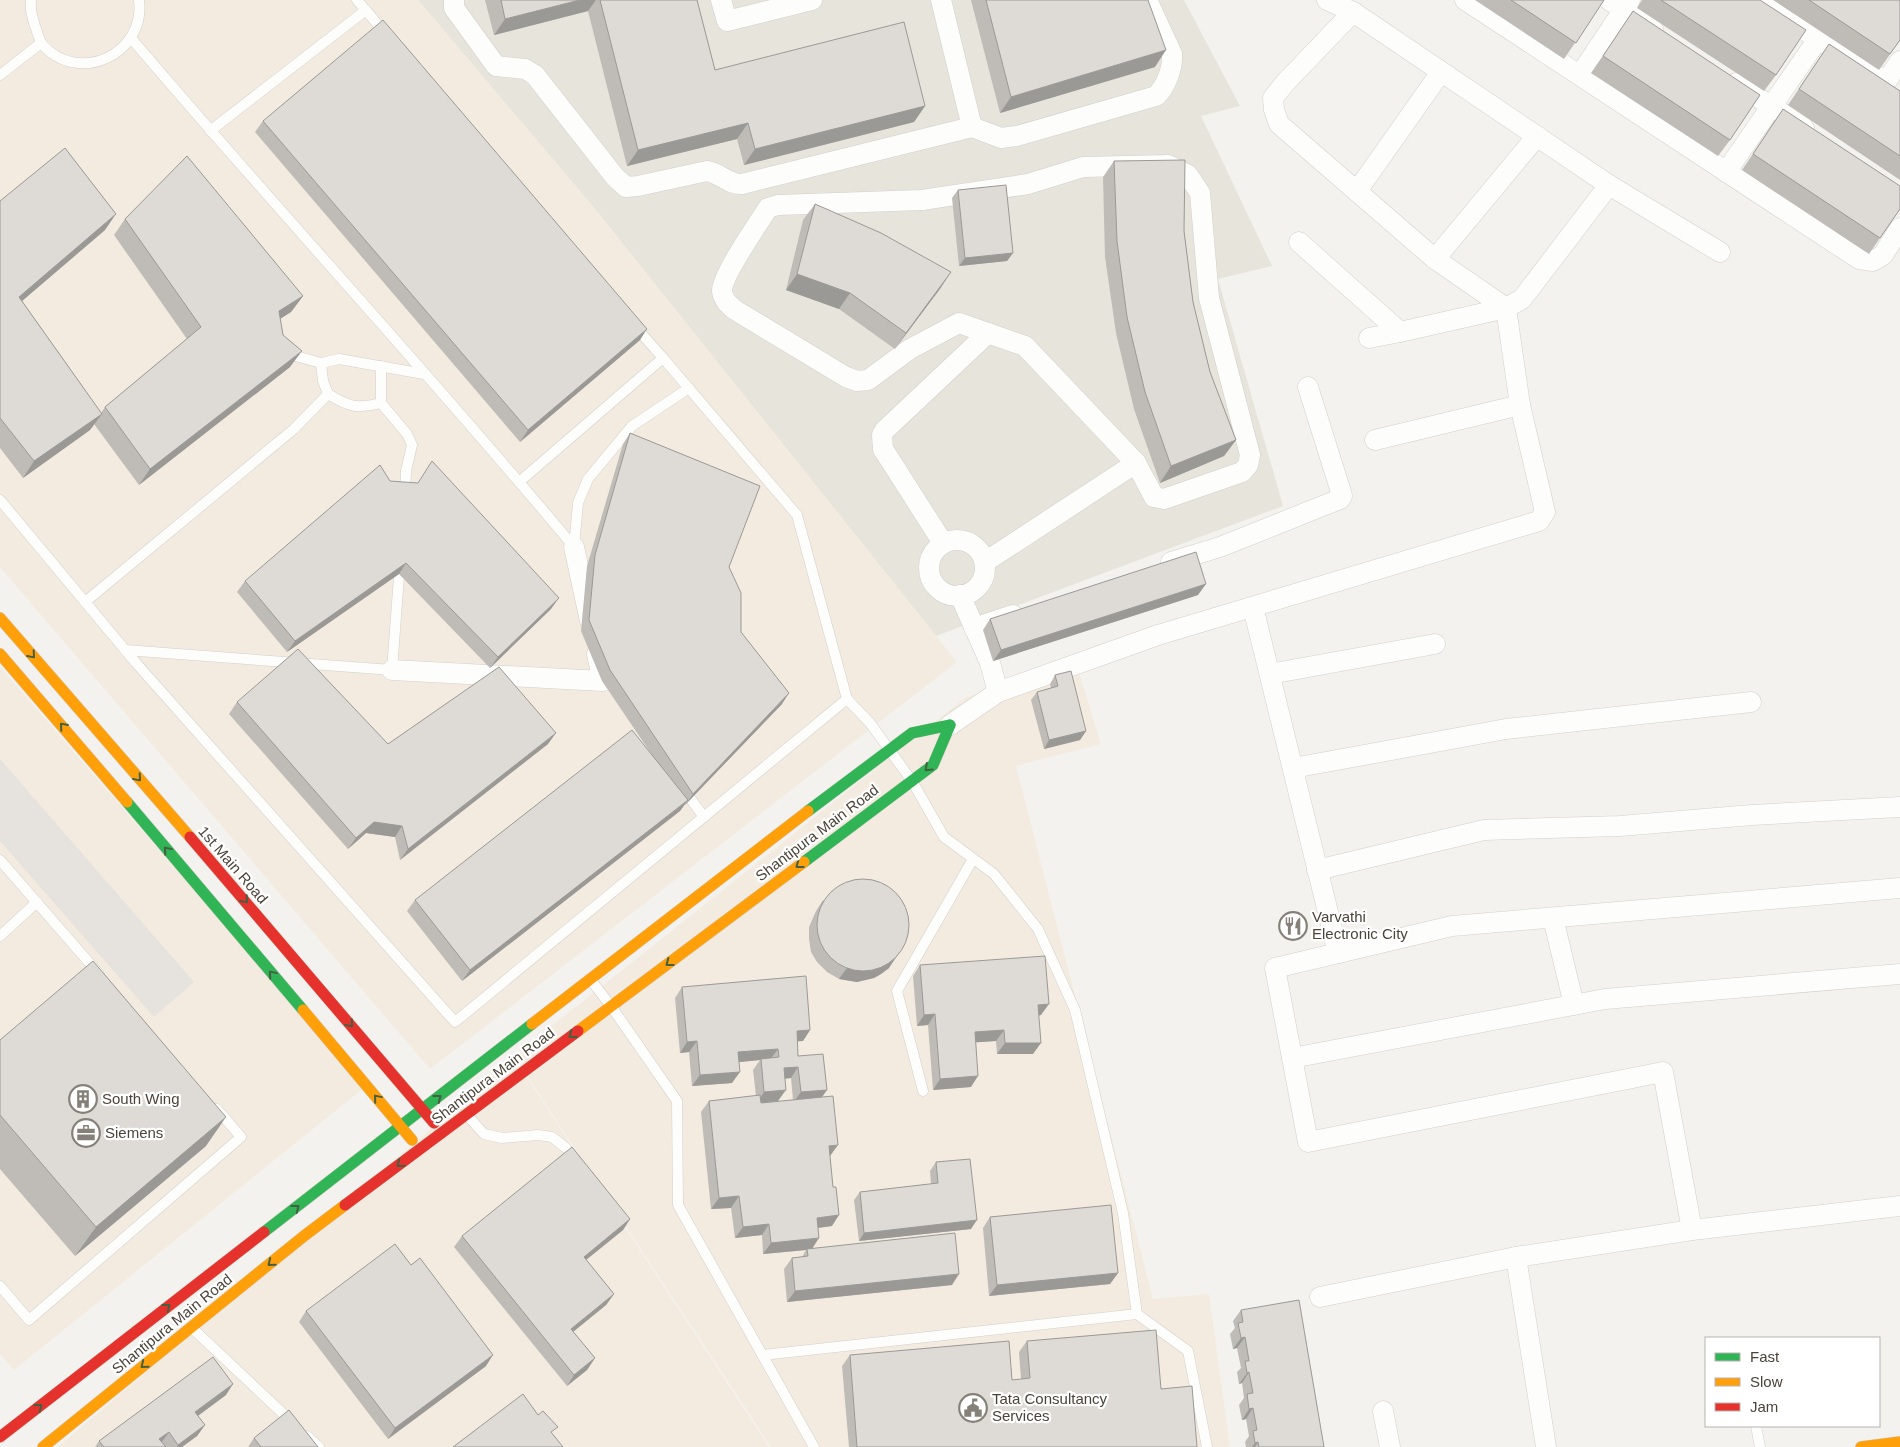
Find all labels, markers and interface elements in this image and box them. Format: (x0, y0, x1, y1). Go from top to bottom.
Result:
one-way arrow (26, 649, 35, 658)
one-way arrow (59, 722, 68, 731)
one-way arrow (925, 762, 934, 771)
one-way arrow (132, 772, 141, 781)
street label: Shantipura Main Road (752, 781, 881, 884)
street label: 1st Main Road (195, 823, 272, 907)
one-way arrow (165, 847, 173, 856)
one-way arrow (796, 860, 805, 868)
one-way arrow (239, 895, 248, 904)
place label: Varvathi Electronic City (1312, 908, 1408, 942)
restaurant icon: Varvathi Electronic City (1278, 911, 1308, 941)
one-way arrow (665, 957, 675, 966)
one-way arrow (269, 971, 278, 980)
one-way arrow (344, 1019, 353, 1028)
street label: Shantipura Main Road (428, 1024, 557, 1127)
one-way arrow (569, 1030, 578, 1038)
building icon: South Wing (68, 1084, 98, 1114)
place label: South Wing (102, 1090, 180, 1107)
one-way arrow (373, 1095, 382, 1104)
one-way arrow (432, 1095, 441, 1103)
office icon: Siemens (71, 1118, 101, 1148)
place label: Siemens (105, 1124, 163, 1141)
one-way arrow (396, 1158, 405, 1167)
one-way arrow (290, 1204, 299, 1213)
one-way arrow (267, 1257, 276, 1266)
street label: Shantipura Main Road (108, 1270, 235, 1377)
one-way arrow (161, 1305, 170, 1313)
legend (1705, 1337, 1880, 1427)
text: Fast (1750, 1348, 1780, 1365)
one-way arrow (141, 1360, 150, 1368)
text: Slow (1750, 1373, 1783, 1390)
place label: Tata Consultancy Services (992, 1390, 1108, 1424)
public building icon: Tata Consultancy Services (958, 1393, 988, 1423)
text: Jam (1750, 1398, 1778, 1415)
one-way arrow (33, 1403, 42, 1412)

